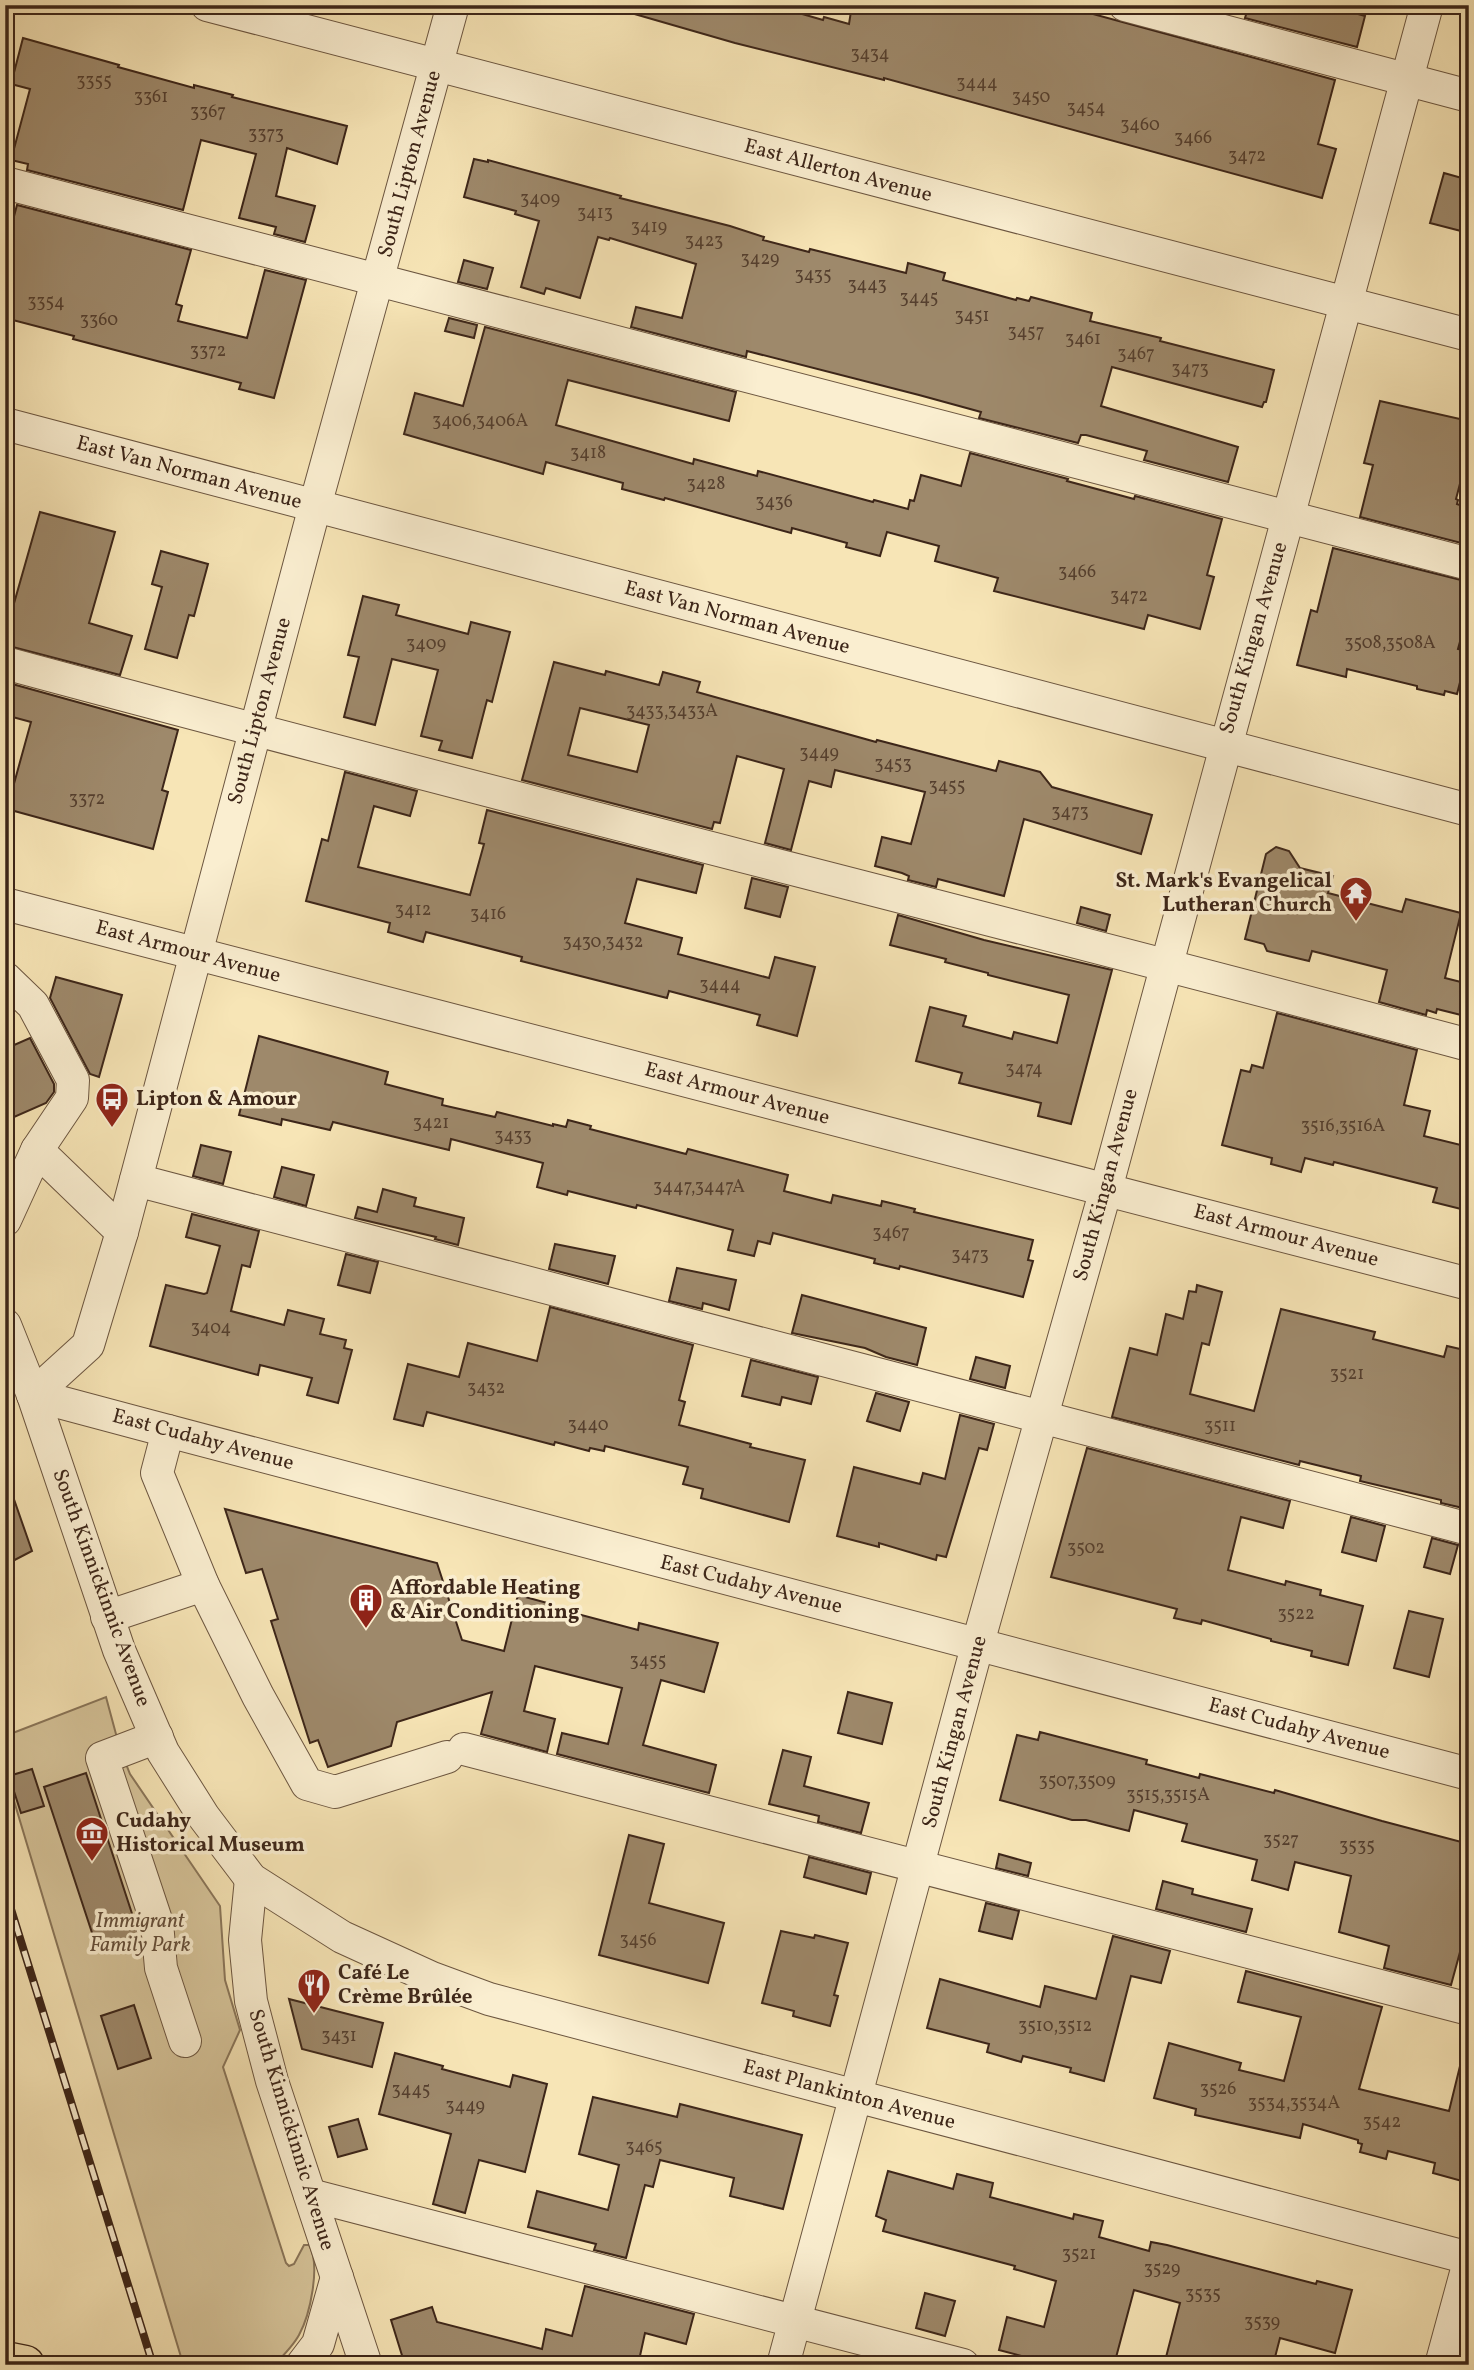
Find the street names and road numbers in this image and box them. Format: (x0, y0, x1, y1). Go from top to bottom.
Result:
street label: South Lipton Avenue (371, 67, 449, 261)
street label: East Allerton Avenue (741, 132, 935, 210)
street label: East Van Norman Avenue (73, 429, 305, 517)
street label: South Kingan Avenue (1213, 539, 1295, 737)
street label: East Van Norman Avenue (621, 574, 853, 662)
street label: South Lipton Avenue (221, 614, 299, 808)
street label: East Armour Avenue (92, 913, 284, 991)
street label: East Armour Avenue (641, 1055, 833, 1133)
street label: South Kingan Avenue (1066, 1085, 1146, 1285)
street label: East Armour Avenue (1190, 1197, 1382, 1275)
street label: East Cudahy Avenue (109, 1402, 297, 1478)
street label: South Kinnickinnic Avenue (44, 1465, 158, 1711)
street label: East Cudahy Avenue (657, 1548, 845, 1622)
street label: South Kingan Avenue (915, 1632, 995, 1832)
street label: East Cudahy Avenue (1205, 1691, 1393, 1767)
street label: South Kinnickinnic Avenue (240, 2006, 342, 2254)
street label: East Plankinton Avenue (739, 2053, 959, 2137)

